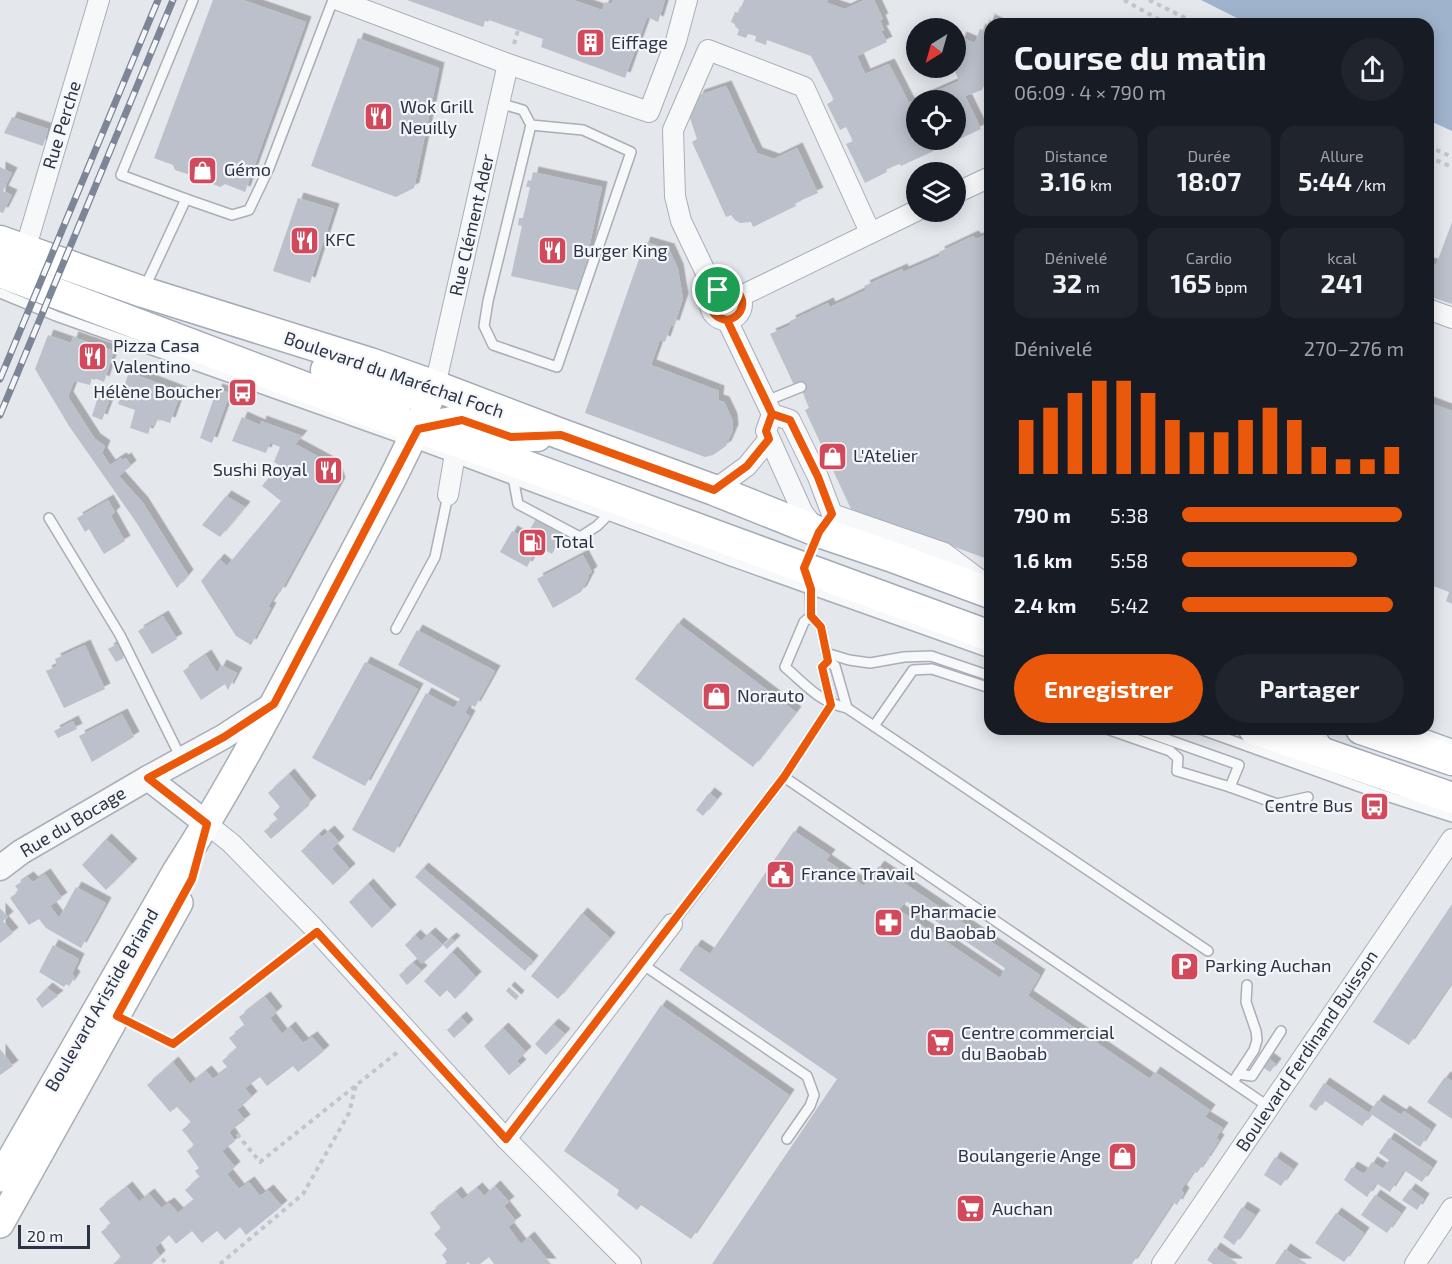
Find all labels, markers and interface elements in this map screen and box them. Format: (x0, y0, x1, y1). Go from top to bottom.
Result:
north arrow (906, 18, 966, 78)
map controls (906, 18, 966, 222)
building icon: Eiffage (574, 27, 606, 59)
place label: Eiffage (611, 31, 668, 53)
text: Course du matin (1014, 37, 1267, 77)
button: share (1341, 38, 1404, 101)
street label: Rue Perche (37, 78, 85, 172)
text: 06:09 · 4 × 790 m (1014, 80, 1166, 104)
button: locate (906, 90, 966, 150)
place label: Wok Grill Neuilly (400, 95, 474, 138)
restaurant icon: Wok Grill Neuilly (363, 101, 395, 133)
text: Distance (1044, 146, 1108, 165)
text: Durée (1187, 146, 1231, 165)
text: Allure (1320, 146, 1364, 165)
street label: Rue Clément Ader (444, 152, 498, 298)
shop icon: Gémo (187, 154, 219, 186)
place label: Gémo (224, 158, 271, 180)
button: layers (906, 162, 966, 222)
text: 3.16 (1040, 165, 1086, 196)
text: 18:07 (1177, 165, 1241, 196)
text: 5:44 (1298, 165, 1352, 196)
text: km (1086, 175, 1112, 194)
text: /km (1352, 175, 1386, 194)
restaurant icon: KFC (288, 224, 320, 256)
place label: KFC (325, 228, 355, 250)
restaurant icon: Burger King (536, 235, 568, 267)
place label: Burger King (573, 239, 668, 261)
text: Dénivelé (1045, 248, 1107, 267)
text: Cardio (1186, 248, 1232, 267)
text: kcal (1327, 248, 1357, 267)
pin (692, 264, 743, 315)
text: 32 (1052, 267, 1082, 298)
text: 165 (1171, 267, 1211, 298)
text: 241 (1321, 267, 1363, 298)
icon: arrive (701, 273, 734, 306)
text: m (1082, 277, 1100, 296)
text: bpm (1211, 277, 1247, 296)
street label: Boulevard du Maréchal Foch (281, 326, 507, 422)
place label: Pizza Casa Valentino (113, 334, 200, 377)
text: Dénivelé (1014, 336, 1093, 360)
text: 270–276 m (1304, 336, 1404, 360)
restaurant icon: Pizza Casa Valentino (76, 340, 108, 372)
bus stop icon: Hélène Boucher (227, 376, 259, 408)
place label: Hélène Boucher (93, 380, 222, 402)
shop icon: L'Atelier (816, 440, 848, 472)
place label: L'Atelier (853, 444, 918, 466)
restaurant icon: Sushi Royal (312, 454, 344, 486)
place label: Sushi Royal (213, 458, 308, 480)
text: 790 m (1014, 503, 1071, 527)
text: 5:38 (1110, 503, 1149, 527)
fuel station icon: Total (516, 526, 548, 558)
place label: Total (553, 530, 594, 552)
text: 1.6 km (1014, 548, 1072, 572)
text: 5:58 (1110, 548, 1148, 572)
text: 2.4 km (1014, 593, 1076, 617)
text: 5:42 (1110, 593, 1149, 617)
button: Enregistrer (1014, 654, 1203, 723)
button: Partager (1215, 654, 1404, 723)
shop icon: Norauto (700, 680, 732, 712)
place label: Norauto (737, 684, 804, 706)
street label: Rue du Bocage (16, 781, 129, 861)
bus stop icon: Centre Bus (1358, 790, 1390, 822)
place label: Centre Bus (1265, 794, 1353, 816)
public building icon: France Travail (764, 858, 796, 890)
place label: France Travail (801, 862, 916, 884)
place label: Pharmacie du Baobab (910, 900, 997, 943)
street label: Boulevard Aristide Briand (40, 904, 163, 1095)
pharmacy icon: Pharmacie du Baobab (873, 906, 905, 938)
street label: Boulevard Ferdinand Buisson (1230, 946, 1382, 1155)
parking icon: Parking Auchan (1168, 950, 1200, 982)
place label: Parking Auchan (1205, 954, 1331, 976)
place label: Centre commercial du Baobab (961, 1021, 1115, 1064)
supermarket icon: Centre commercial du Baobab (924, 1027, 956, 1059)
shop icon: Boulangerie Ange (1106, 1140, 1138, 1172)
place label: Boulangerie Ange (958, 1144, 1101, 1166)
supermarket icon: Auchan (955, 1193, 987, 1225)
place label: Auchan (992, 1197, 1053, 1219)
scale bar (18, 1222, 90, 1250)
text: 20 m (27, 1226, 63, 1245)

